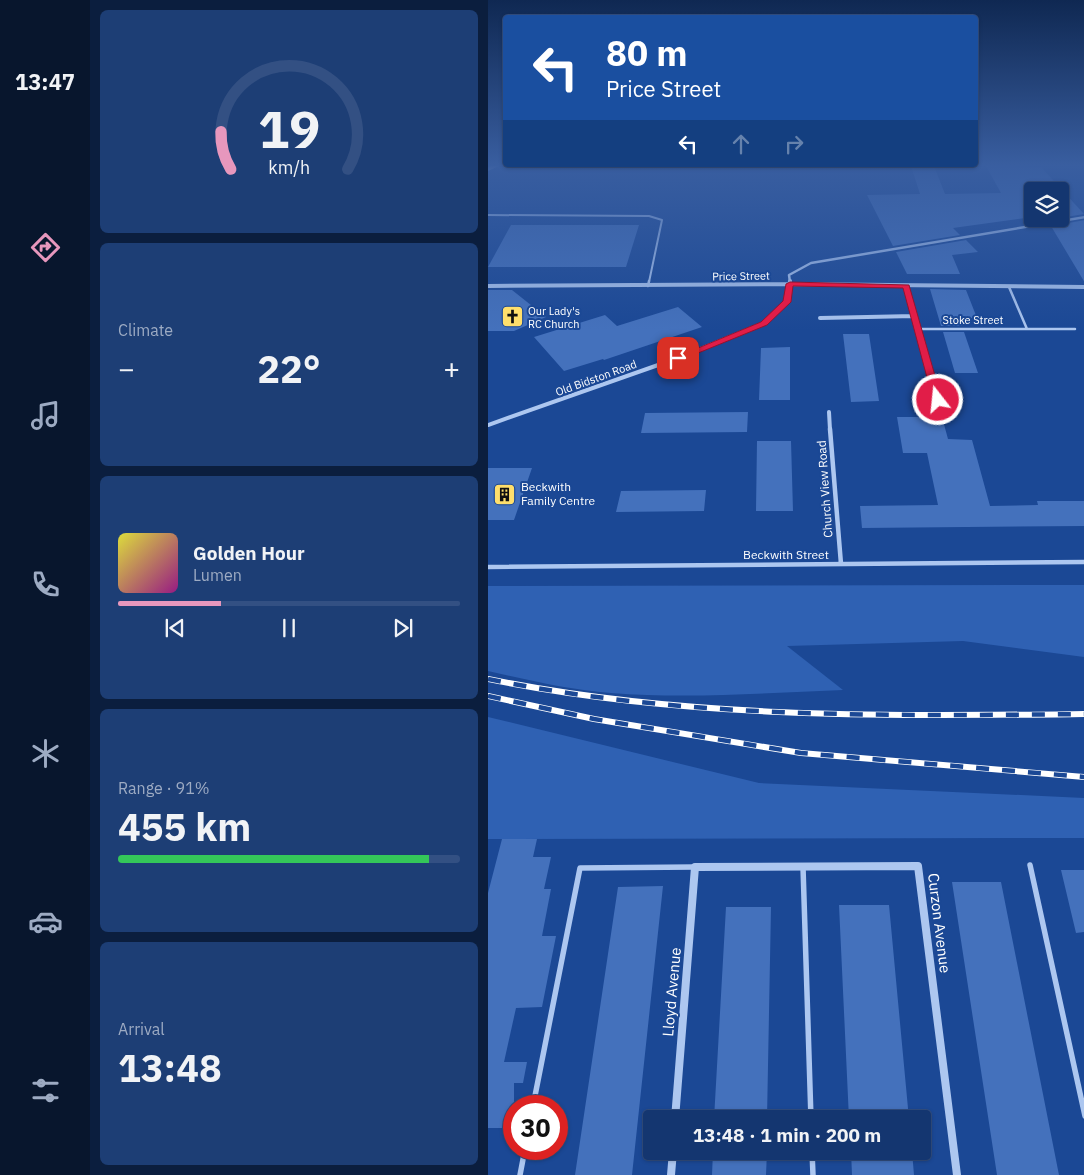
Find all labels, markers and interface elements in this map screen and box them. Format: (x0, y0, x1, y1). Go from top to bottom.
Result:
text: 80 m (606, 30, 688, 76)
icon: left (523, 35, 588, 100)
text: 13:47 (15, 67, 75, 96)
text: Price Street (606, 74, 721, 103)
text: 19 (258, 95, 320, 162)
icon: left (674, 130, 702, 158)
icon: ahead (727, 130, 755, 158)
icon: right (780, 130, 808, 158)
text: km/h (268, 156, 310, 179)
map controls (1024, 182, 1069, 227)
button: layers (1024, 182, 1069, 227)
icon: directions (28, 230, 63, 265)
street label: Price Street (712, 268, 770, 284)
place label: Our Lady's RC Church (528, 304, 580, 331)
church icon: Our Lady's RC Church (500, 305, 524, 329)
street label: Stoke Street (943, 313, 1004, 327)
text: Climate (118, 320, 173, 340)
pin (657, 337, 699, 379)
text: 22° (257, 344, 321, 393)
icon: arrive (664, 344, 692, 372)
text: − (118, 350, 135, 387)
text: + (443, 350, 460, 387)
street label: Old Bidston Road (553, 357, 639, 399)
position arrow (911, 373, 963, 425)
icon: music (28, 398, 63, 433)
street label: Church View Road (814, 440, 835, 538)
place label: Beckwith Family Centre (521, 479, 595, 508)
building icon: Beckwith Family Centre (493, 482, 517, 506)
text: Golden Hour (193, 541, 305, 565)
street label: Beckwith Street (743, 547, 829, 562)
text: Lumen (193, 565, 242, 585)
icon: phone (28, 567, 63, 602)
icon: previous (161, 614, 189, 642)
icon: pause (275, 614, 303, 642)
icon: next (389, 614, 417, 642)
icon: climate (28, 736, 63, 771)
text: Range · 91% (118, 778, 210, 798)
text: 455 km (118, 802, 251, 851)
street label: Curzon Avenue (924, 872, 955, 974)
icon: car (28, 904, 63, 939)
street label: Lloyd Avenue (658, 946, 685, 1037)
text: Arrival (118, 1019, 165, 1039)
text: 13:48 (118, 1043, 222, 1092)
icon: filters (28, 1073, 63, 1108)
speed limit sign: 30 (503, 1095, 568, 1160)
text: 13:48 · 1 min · 200 m (693, 1123, 881, 1147)

